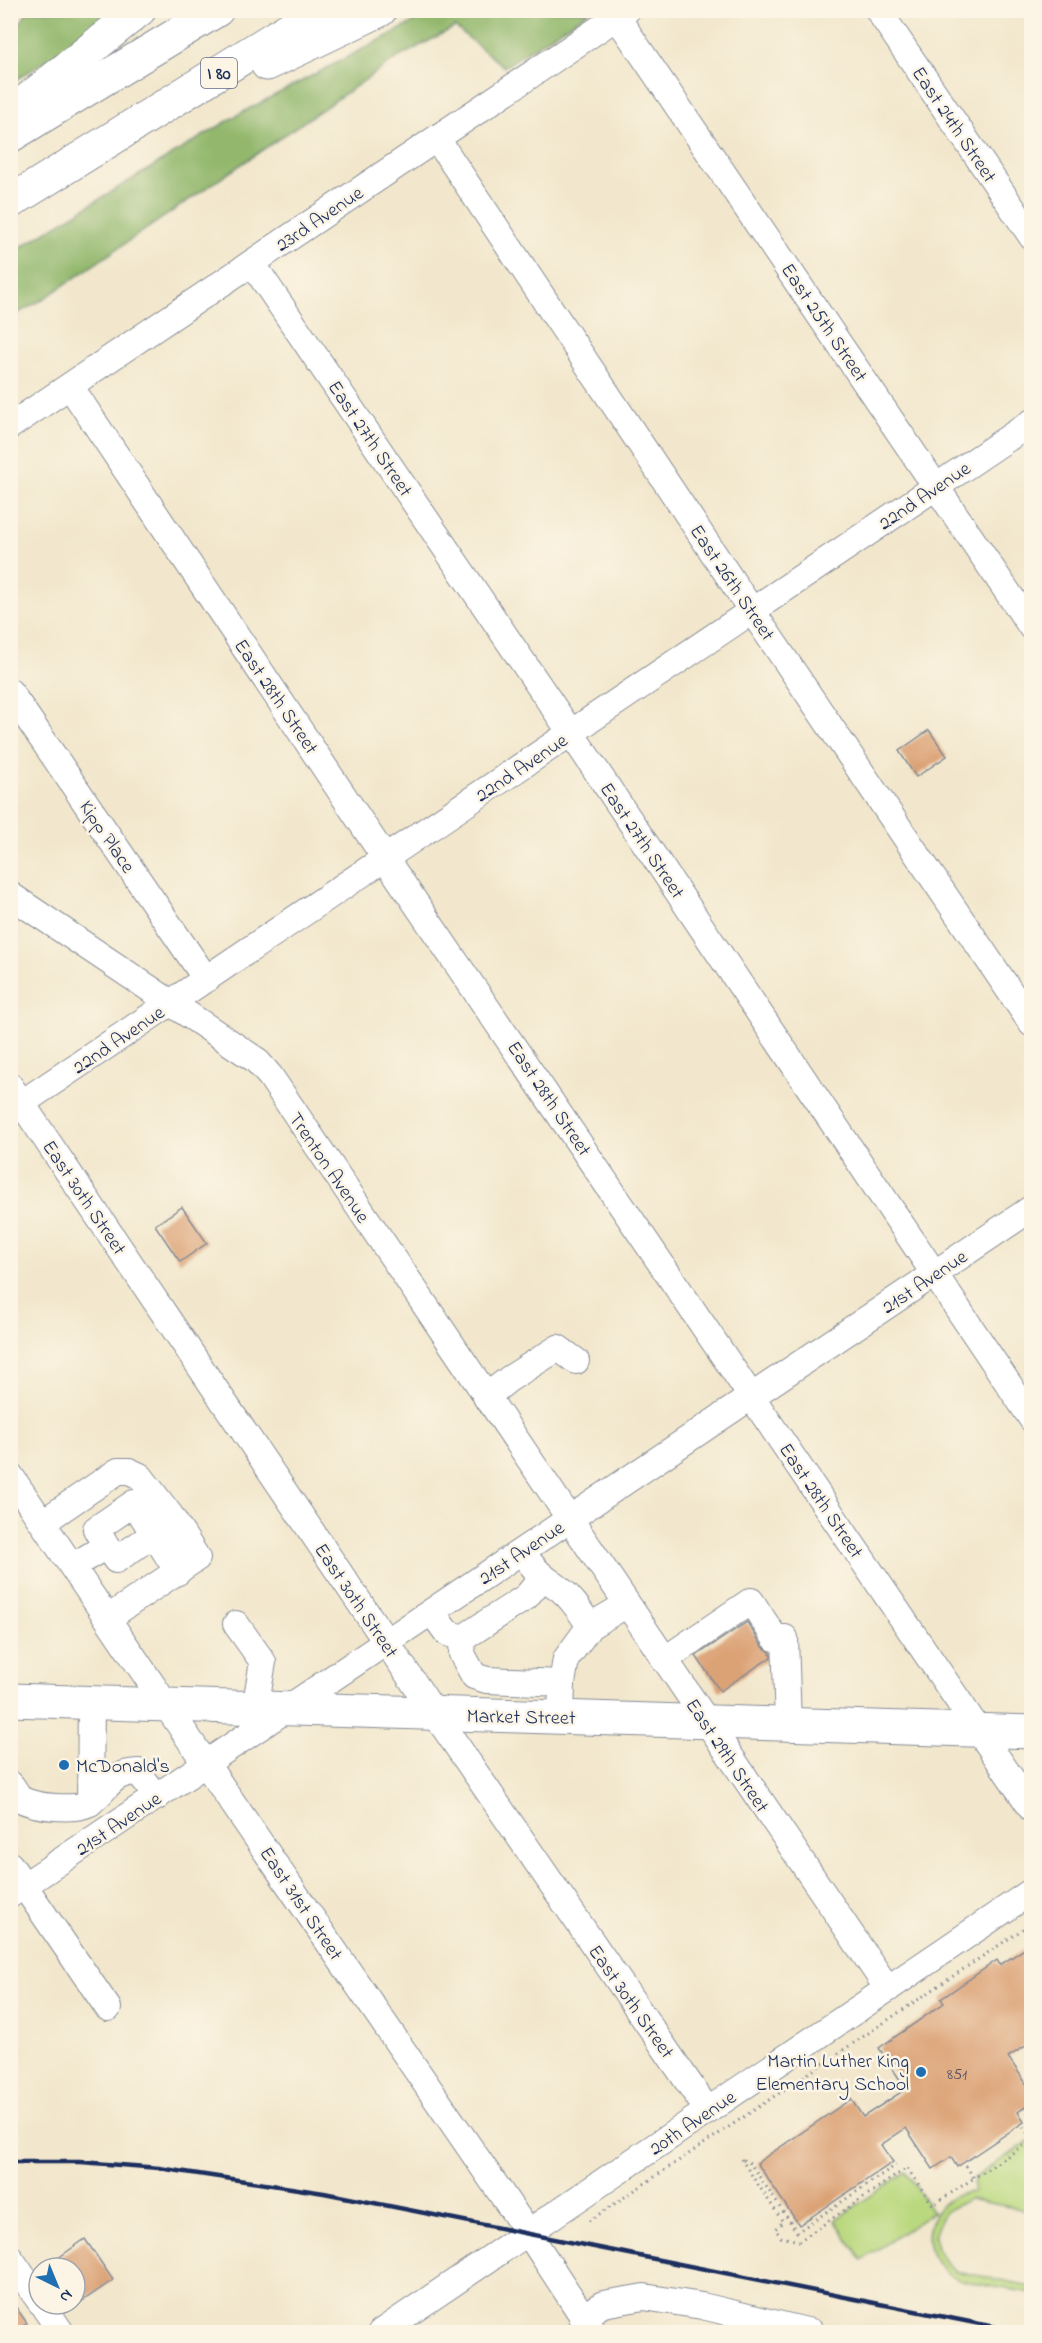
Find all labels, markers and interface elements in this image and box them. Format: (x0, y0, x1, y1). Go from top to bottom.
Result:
road number: I 80 (201, 58, 237, 88)
street label: East 24th Street (903, 61, 1003, 190)
street label: 23rd Avenue (271, 180, 370, 260)
street label: East 25th Street (772, 258, 874, 389)
street label: East 27th Street (319, 375, 419, 504)
street label: 22nd Avenue (873, 455, 977, 539)
street label: East 26th Street (681, 519, 781, 648)
street label: East 28th Street (225, 634, 325, 761)
street label: 22nd Avenue (470, 727, 574, 811)
street label: East 27th Street (591, 777, 691, 906)
street label: Kipp Place (71, 795, 141, 880)
street label: 22nd Avenue (67, 999, 171, 1083)
street label: East 28th Street (498, 1036, 598, 1163)
street label: Trenton Avenue (280, 1107, 376, 1230)
street label: East 30th Street (34, 1135, 132, 1262)
street label: 21st Avenue (877, 1244, 974, 1322)
street label: East 28th Street (770, 1438, 870, 1565)
street label: 21st Avenue (474, 1515, 571, 1593)
street label: East 30th Street (306, 1538, 404, 1665)
street label: East 29th Street (677, 1693, 775, 1820)
street label: Market Street (466, 1703, 576, 1734)
place label: McDonald's (76, 1753, 170, 1782)
marker: McDonald's (57, 1758, 71, 1772)
street label: 21st Avenue (71, 1786, 168, 1864)
street label: East 31st Street (251, 1842, 349, 1967)
street label: East 30th Street (580, 1940, 680, 2066)
place label: Martin Luther King Elementary School (756, 2048, 909, 2100)
house number: 851 (947, 2063, 967, 2087)
marker: Martin Luther King Elementary School (914, 2065, 928, 2079)
street label: 20th Avenue (644, 2084, 743, 2164)
north arrow (27, 2256, 87, 2316)
text: N (54, 2283, 78, 2308)

